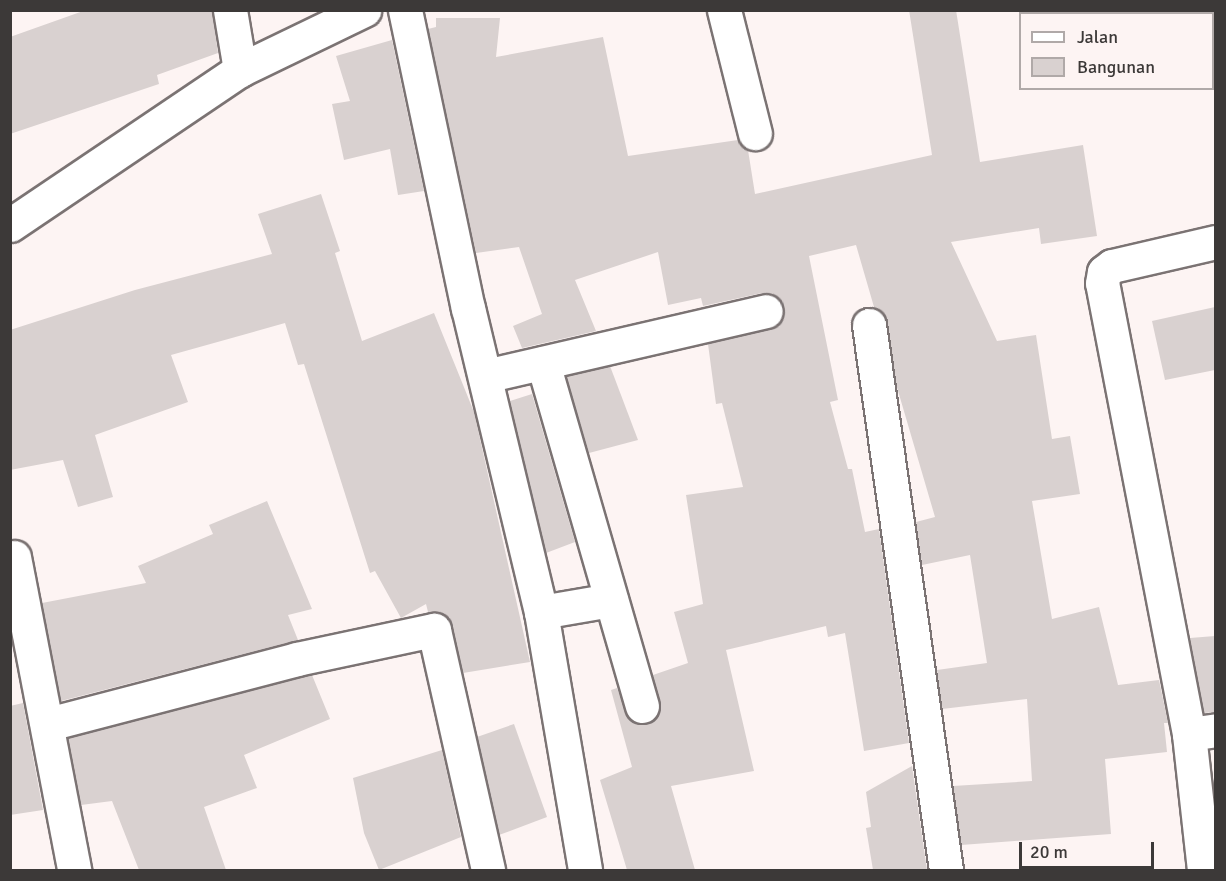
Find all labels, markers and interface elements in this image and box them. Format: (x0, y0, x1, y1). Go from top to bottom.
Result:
legend (1019, 12, 1214, 90)
text: Jalan (1077, 26, 1118, 48)
text: Bangunan (1077, 56, 1155, 78)
scale bar (1022, 830, 1157, 868)
text: 20 m (1030, 841, 1068, 863)

